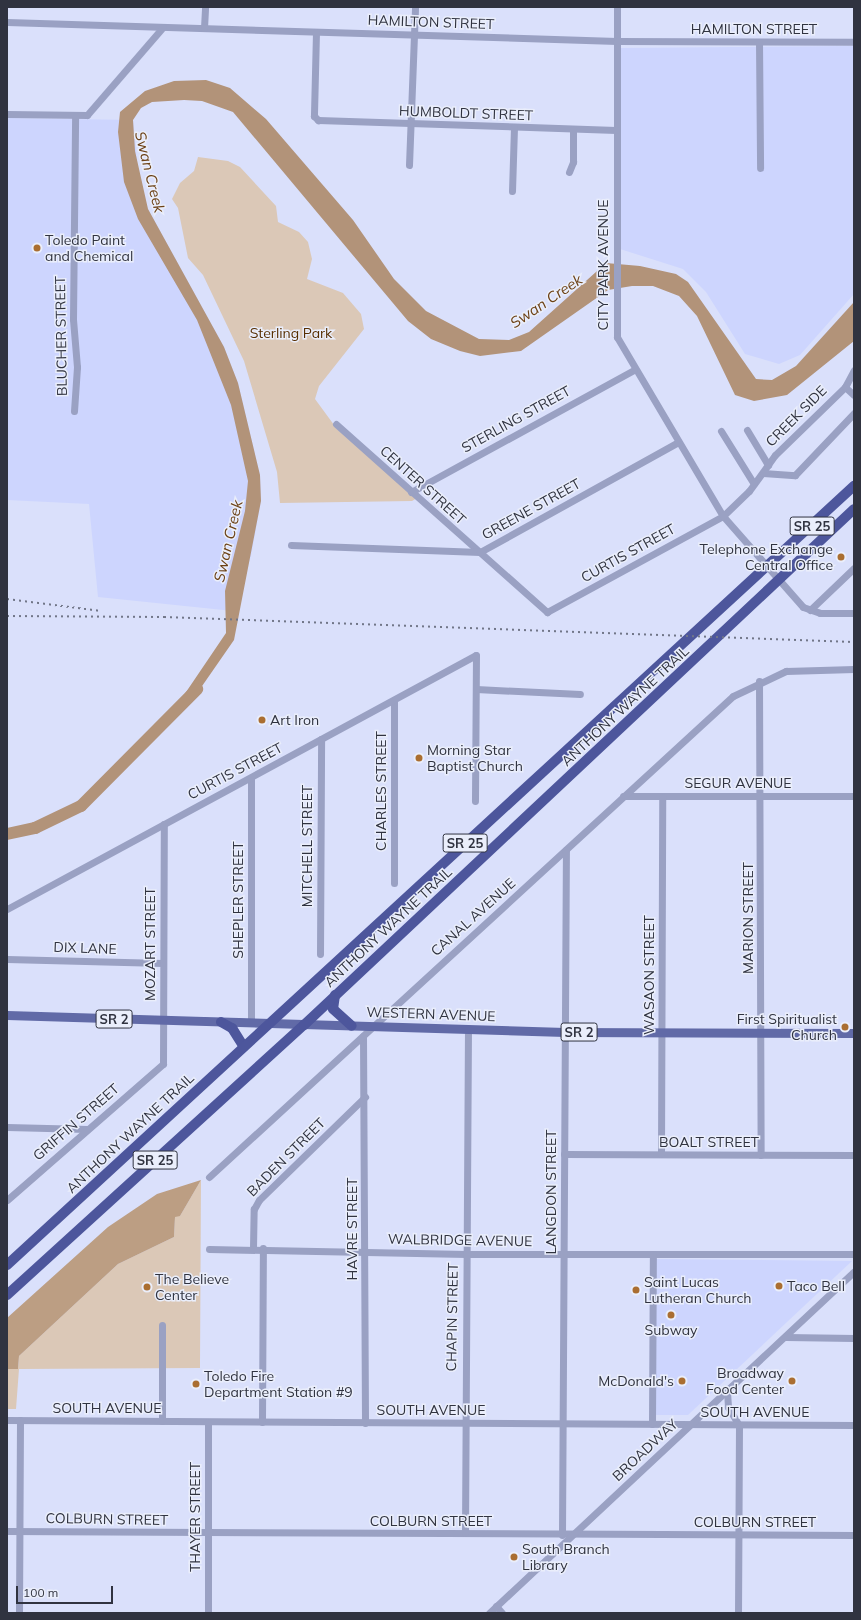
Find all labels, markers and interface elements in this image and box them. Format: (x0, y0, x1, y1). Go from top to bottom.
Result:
street label: HAMILTON STREET (367, 11, 495, 33)
street label: HAMILTON STREET (691, 21, 817, 37)
street label: HUMBOLDT STREET (399, 102, 533, 124)
water label: Swan Creek (131, 129, 169, 215)
street label: CITY PARK AVENUE (595, 200, 611, 330)
place label: Toledo Paint and Chemical (45, 232, 133, 264)
marker: Toledo Paint and Chemical (32, 243, 42, 253)
water label: Swan Creek (506, 270, 586, 332)
street label: BLUCHER STREET (52, 276, 70, 396)
park label: Sterling Park (250, 325, 332, 341)
street label: STERLING STREET (459, 382, 573, 456)
street label: CREEK SIDE (762, 382, 830, 450)
street label: CENTER STREET (377, 442, 469, 528)
street label: GREENE STREET (479, 475, 583, 543)
water label: Swan Creek (210, 498, 246, 584)
road number: SR 25 (789, 515, 835, 537)
street label: CURTIS STREET (578, 520, 678, 586)
place label: Telephone Exchange Central Office (700, 541, 833, 574)
marker: Telephone Exchange Central Office (836, 552, 846, 562)
street label: ANTHONY WAYNE TRAIL (558, 643, 692, 769)
place label: Art Iron (270, 712, 319, 728)
marker: Art Iron (257, 715, 267, 725)
street label: CHARLES STREET (373, 731, 389, 851)
street label: CURTIS STREET (185, 739, 285, 803)
place label: Morning Star Baptist Church (427, 742, 523, 774)
marker: Morning Star Baptist Church (414, 753, 424, 763)
street label: SEGUR AVENUE (684, 775, 792, 791)
street label: MITCHELL STREET (299, 785, 315, 907)
road number: SR 25 (442, 832, 488, 854)
street label: SHEPLER STREET (230, 841, 246, 959)
street label: MARION STREET (740, 862, 756, 974)
street label: ANTHONY WAYNE TRAIL (321, 864, 455, 990)
street label: CANAL AVENUE (427, 875, 519, 959)
street label: MOZART STREET (142, 887, 158, 1001)
street label: WASAON STREET (641, 915, 657, 1035)
street label: DIX LANE (53, 939, 117, 957)
street label: WESTERN AVENUE (366, 1003, 496, 1025)
road number: SR 2 (95, 1008, 133, 1030)
place label: First Spiritualist Church (737, 1011, 837, 1044)
road number: SR 2 (560, 1021, 598, 1043)
marker: First Spiritualist Church (840, 1022, 850, 1032)
street label: ANTHONY WAYNE TRAIL (63, 1070, 197, 1196)
street label: GRIFFIN STREET (30, 1080, 122, 1164)
street label: BADEN STREET (243, 1114, 329, 1200)
street label: LANGDON STREET (543, 1129, 559, 1255)
street label: BOALT STREET (659, 1134, 759, 1150)
road number: SR 25 (132, 1149, 178, 1171)
street label: HAVRE STREET (344, 1178, 360, 1280)
street label: WALBRIDGE AVENUE (388, 1230, 532, 1250)
street label: CHAPIN STREET (443, 1262, 461, 1372)
place label: The Believe Center (155, 1271, 229, 1304)
place label: Saint Lucas Lutheran Church (644, 1274, 752, 1306)
place label: Taco Bell (787, 1278, 845, 1294)
marker: Taco Bell (774, 1281, 784, 1291)
marker: The Believe Center (142, 1282, 152, 1292)
marker: Saint Lucas Lutheran Church (631, 1285, 641, 1295)
marker: Subway (666, 1310, 676, 1320)
place label: Subway (645, 1322, 697, 1338)
place label: Broadway Food Center (706, 1365, 784, 1398)
place label: Toledo Fire Department Station #9 (204, 1368, 353, 1400)
place label: McDonald's (598, 1373, 674, 1389)
marker: McDonald's (677, 1376, 687, 1386)
marker: Broadway Food Center (787, 1376, 797, 1386)
marker: Toledo Fire Department Station #9 (191, 1379, 201, 1389)
street label: SOUTH AVENUE (52, 1400, 162, 1416)
street label: SOUTH AVENUE (376, 1402, 486, 1418)
street label: SOUTH AVENUE (700, 1404, 810, 1420)
street label: BROADWAY (609, 1416, 681, 1484)
street label: THAYER STREET (187, 1462, 203, 1572)
street label: COLBURN STREET (46, 1510, 168, 1528)
street label: COLBURN STREET (370, 1513, 492, 1529)
street label: COLBURN STREET (694, 1514, 816, 1530)
place label: South Branch Library (522, 1541, 610, 1574)
marker: South Branch Library (509, 1552, 519, 1562)
scale bar (18, 1578, 115, 1604)
text: 100 m (23, 1585, 58, 1600)

